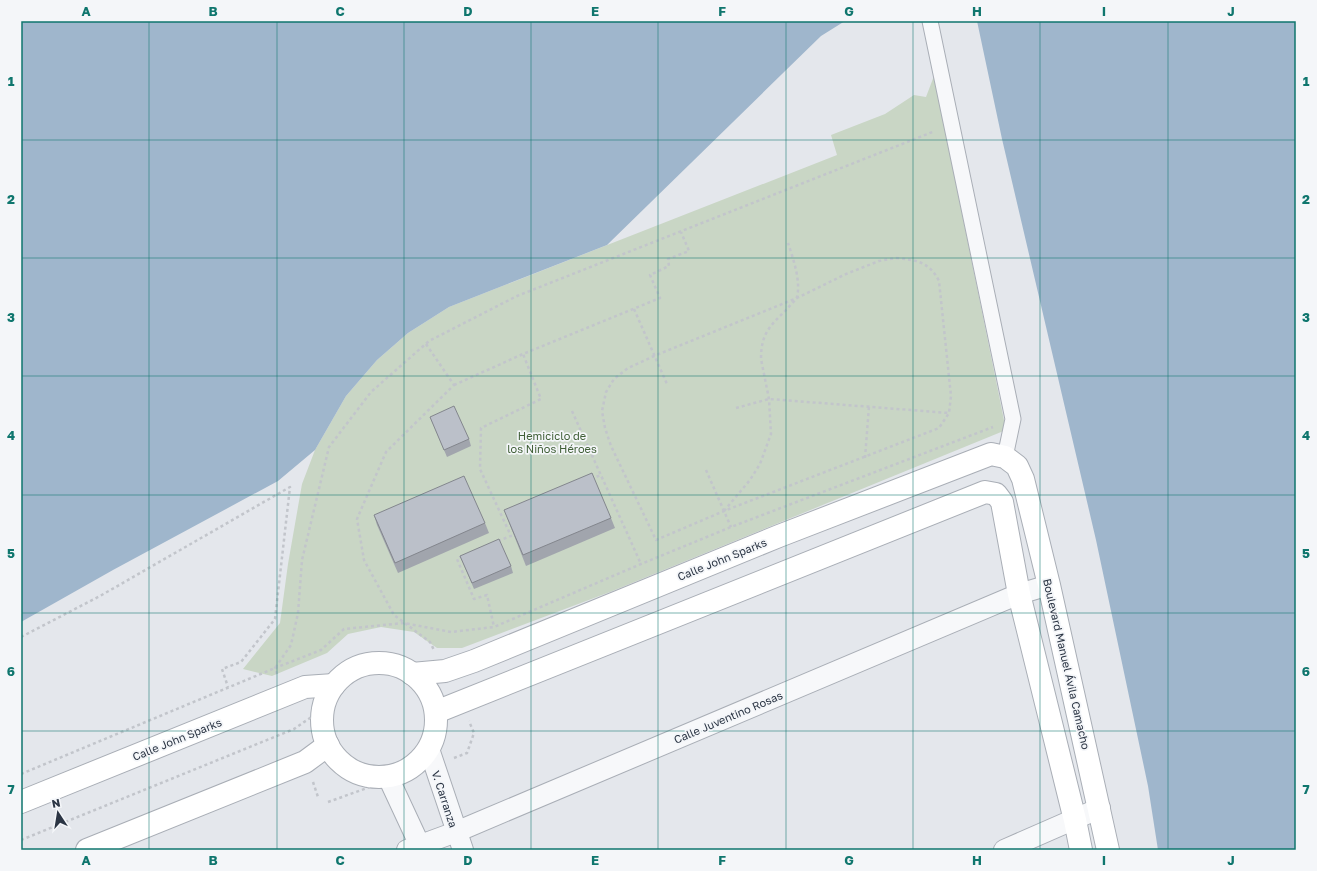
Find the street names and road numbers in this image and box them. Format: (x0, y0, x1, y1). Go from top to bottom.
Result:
street label: Calle John Sparks (675, 535, 769, 583)
street label: Boulevard Manuel Ávila Camacho (1041, 577, 1093, 751)
street label: Calle Juventino Rosas (672, 688, 784, 746)
street label: Calle John Sparks (130, 715, 224, 763)
street label: V. Carranza (430, 769, 460, 829)

